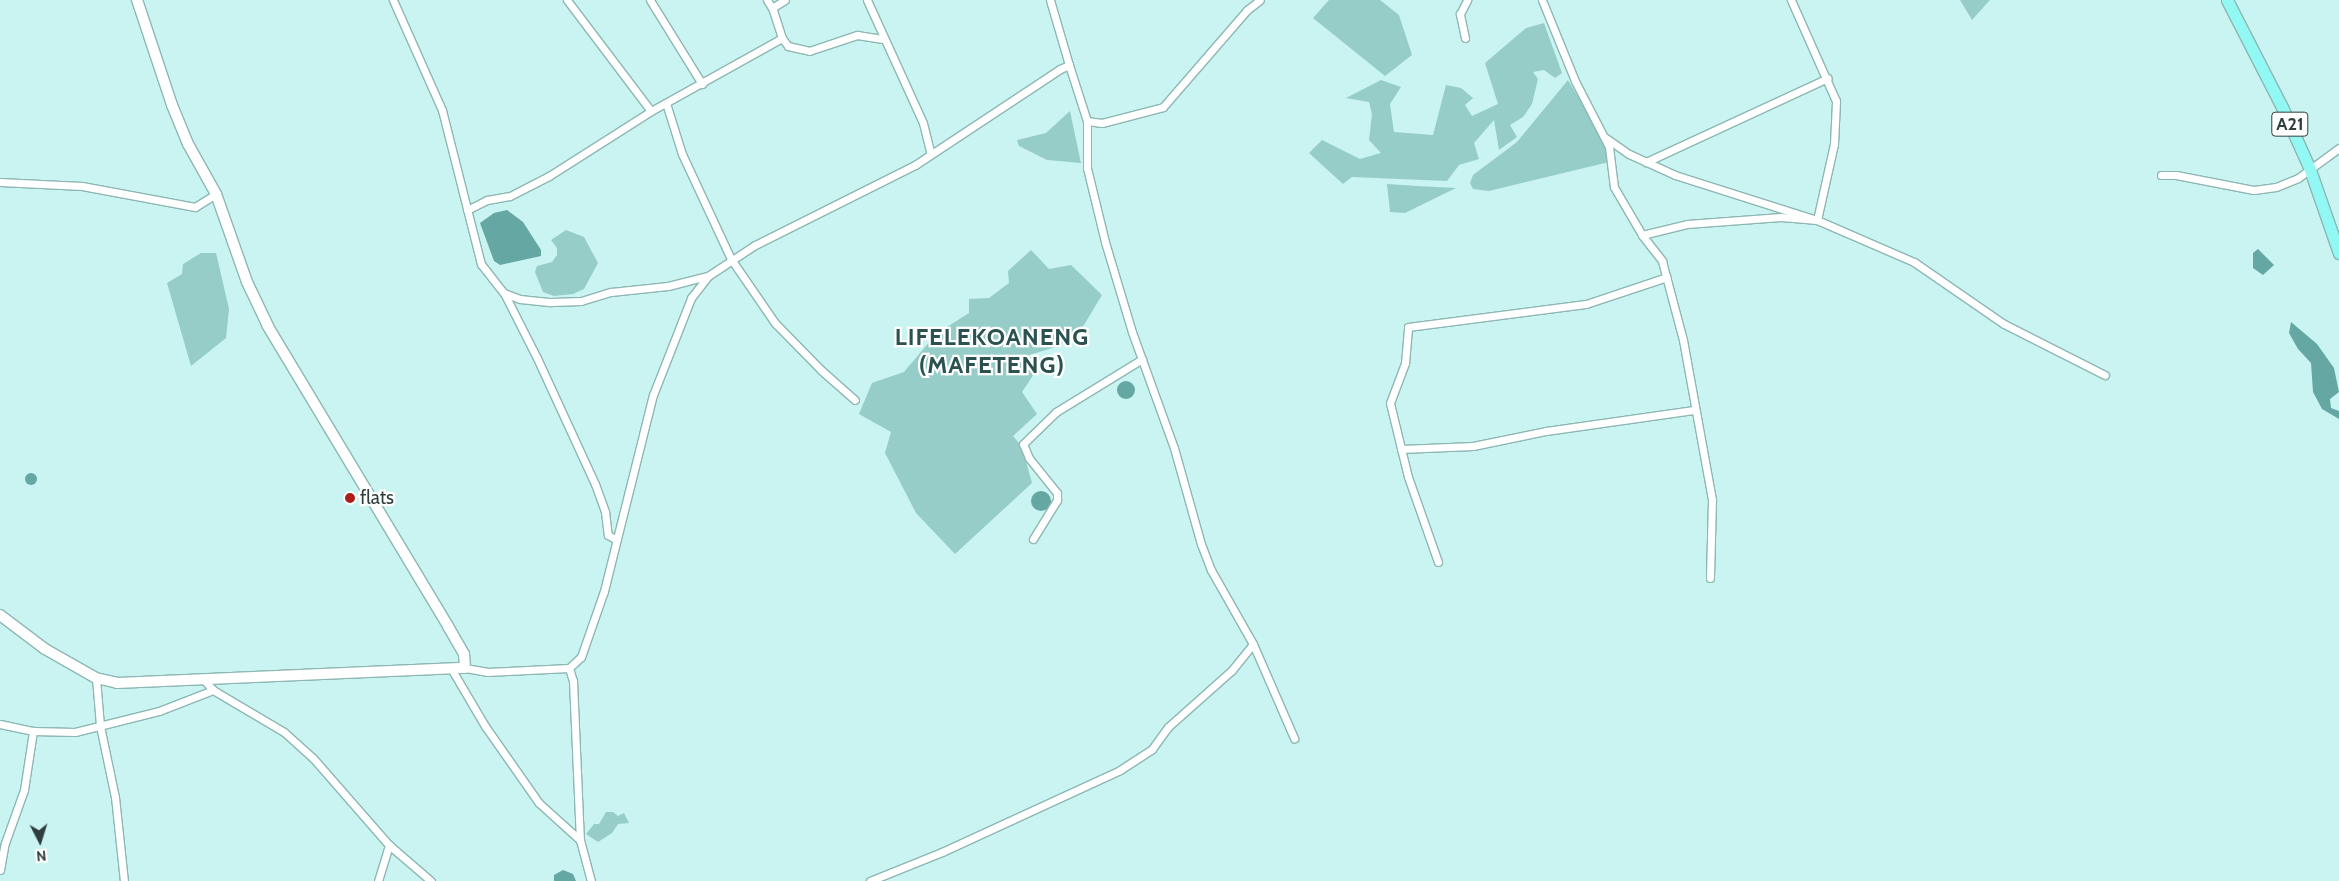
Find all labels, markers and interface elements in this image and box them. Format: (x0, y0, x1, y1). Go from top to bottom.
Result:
road number: A21 (2271, 108, 2309, 140)
district label: LIFELEKOANENG (MAFETENG) (893, 323, 1091, 379)
place label: flats (360, 487, 394, 509)
marker: flats (344, 492, 356, 504)
north arrow (15, 816, 65, 866)
text: N (36, 847, 47, 865)

